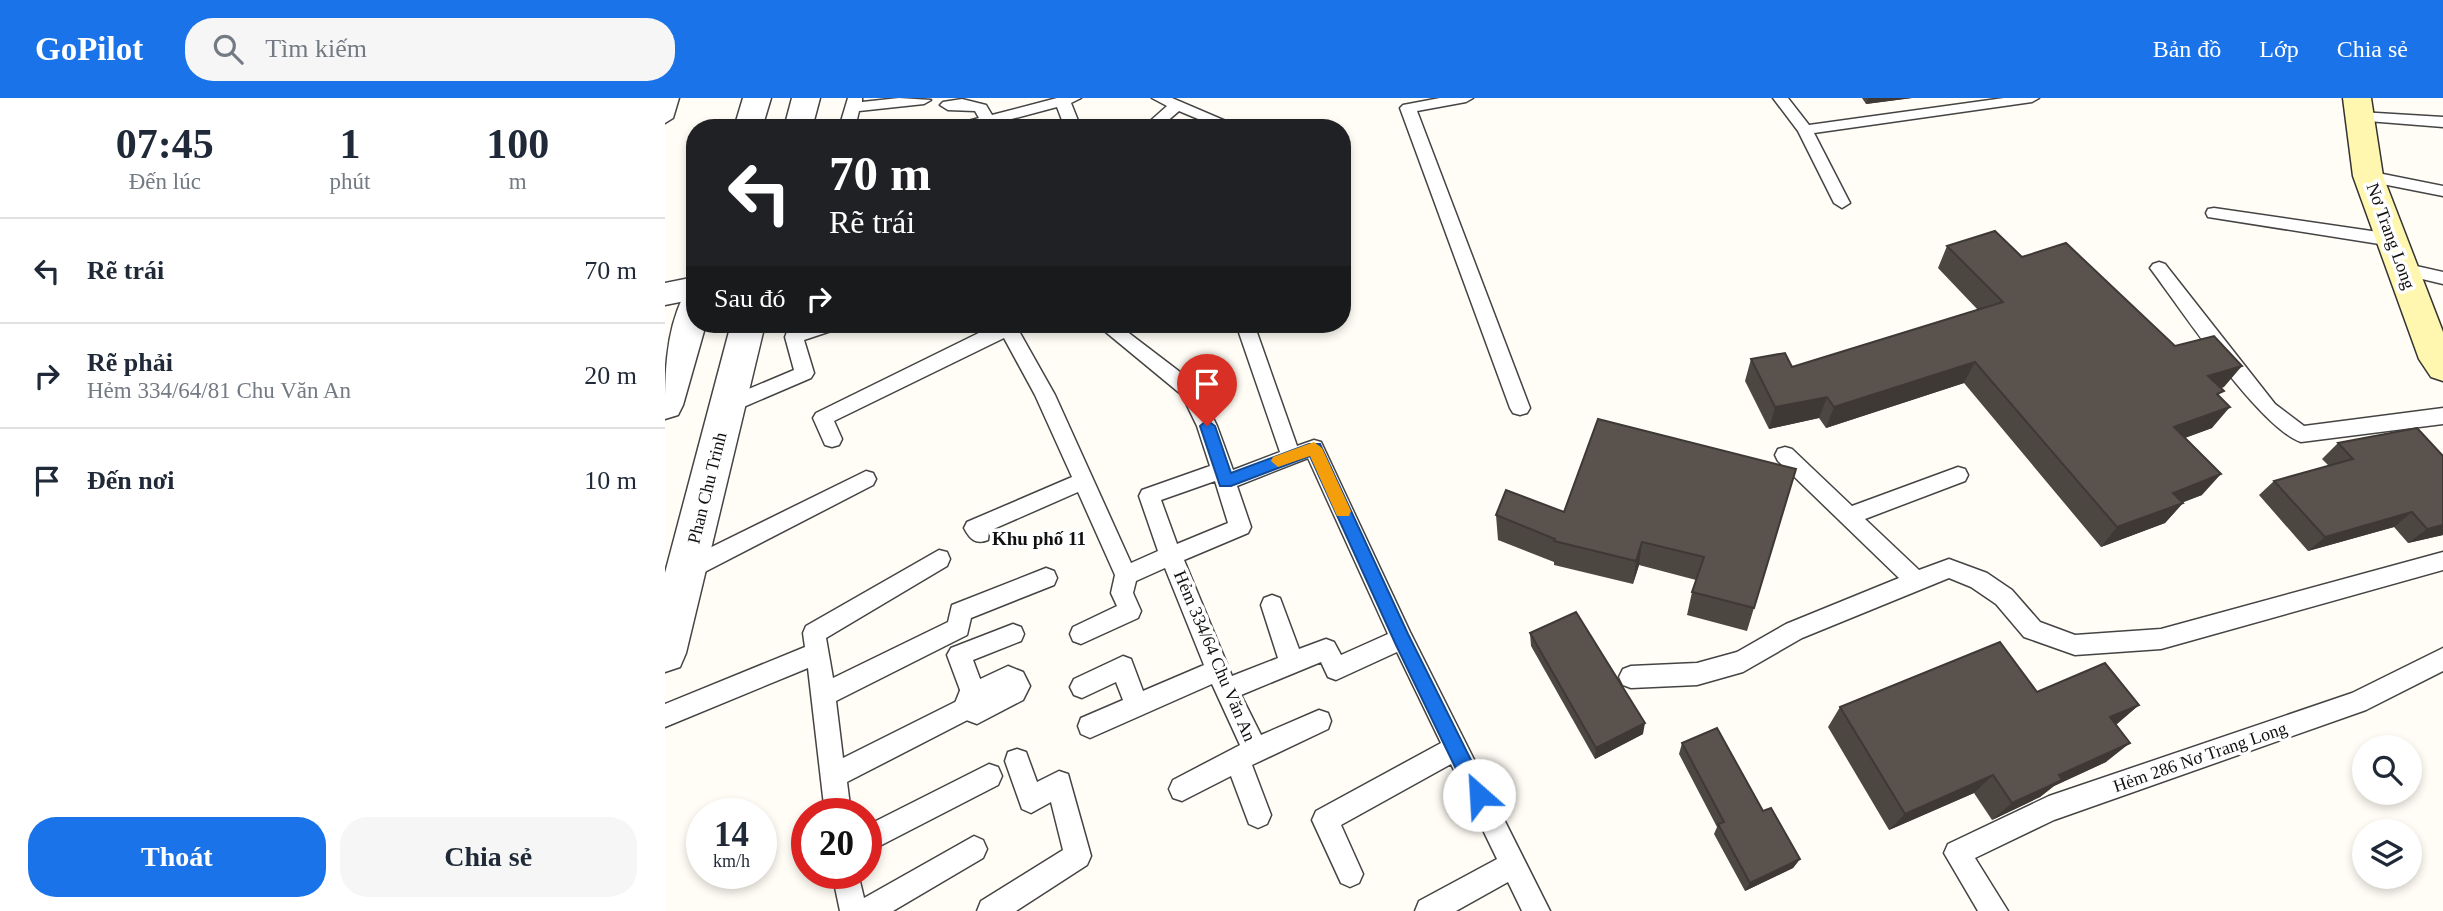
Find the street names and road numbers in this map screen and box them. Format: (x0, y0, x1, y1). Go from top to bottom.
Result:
street label: Nơ Trang Long (2363, 180, 2419, 292)
street label: Phan Chu Trinh (684, 430, 730, 546)
street label: Hẻm 334/64 Chu Văn An (1170, 568, 1260, 744)
street label: Hẻm 286 Nơ Trang Long (2110, 718, 2290, 796)

